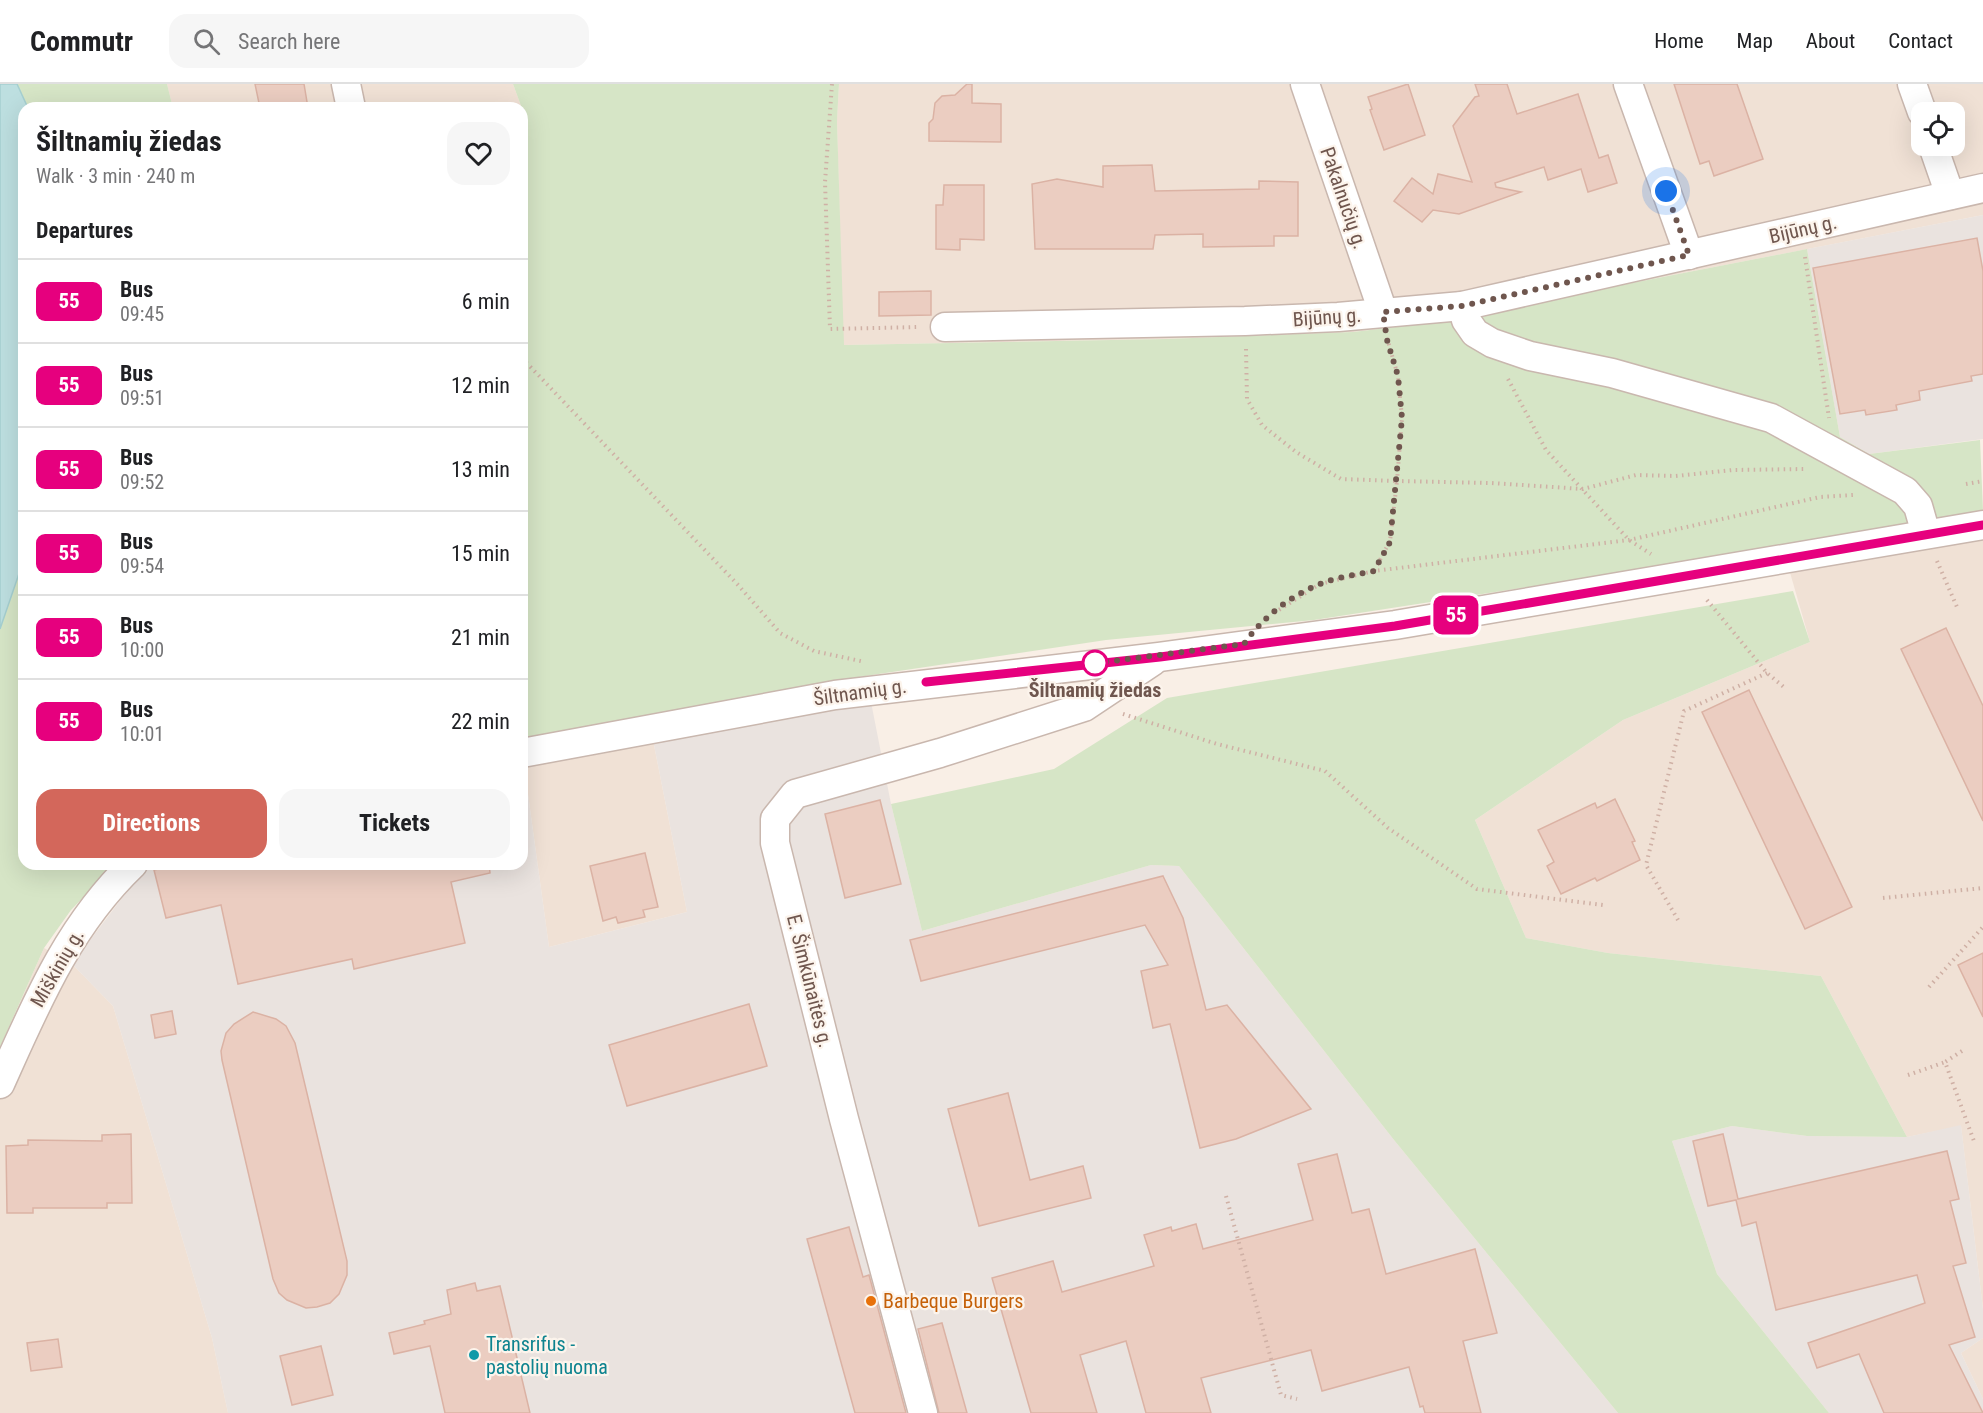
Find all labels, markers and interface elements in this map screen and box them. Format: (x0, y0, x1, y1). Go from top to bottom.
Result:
search box (169, 14, 589, 68)
text: Commutr (30, 25, 133, 58)
icon: search (190, 25, 223, 58)
text: Search here (238, 29, 340, 54)
text: Home (1654, 29, 1704, 53)
text: Map (1737, 29, 1773, 53)
text: About (1806, 29, 1855, 53)
text: Contact (1888, 29, 1953, 53)
map controls (1911, 102, 1965, 156)
button: locate (1911, 102, 1965, 156)
button: heart (447, 122, 510, 185)
text: Šiltnamių žiedas (36, 125, 222, 158)
street label: Pakalnučių g. (1315, 144, 1373, 252)
text: Walk · 3 min · 240 m (36, 164, 195, 188)
your location (1651, 176, 1681, 206)
street label: Bijūnų g. (1767, 210, 1839, 248)
text: Departures (36, 218, 133, 243)
text: Bus (120, 277, 153, 302)
text: 55 (58, 289, 80, 313)
text: 6 min (462, 289, 510, 314)
text: 09:45 (120, 302, 164, 326)
street label: Bijūnų g. (1292, 303, 1362, 331)
text: Bus (120, 361, 153, 386)
text: 55 (58, 373, 80, 397)
text: 12 min (451, 373, 510, 398)
text: 09:51 (120, 386, 164, 410)
text: Bus (120, 445, 153, 470)
text: 55 (58, 457, 80, 481)
text: 13 min (451, 457, 510, 482)
text: 09:52 (120, 470, 164, 494)
text: Bus (120, 529, 153, 554)
text: 55 (58, 541, 80, 565)
text: 15 min (451, 541, 510, 566)
text: 09:54 (120, 554, 164, 578)
line badge: 55 (1429, 596, 1483, 634)
text: 55 (1445, 603, 1467, 627)
text: Bus (120, 613, 153, 638)
text: 55 (58, 625, 80, 649)
text: 21 min (451, 625, 510, 650)
text: 10:00 (120, 638, 164, 662)
marker: Šiltnamių žiedas (1082, 650, 1108, 676)
street label: Šiltnamių g. (812, 674, 908, 710)
place label: Šiltnamių žiedas (1029, 678, 1161, 702)
text: Bus (120, 697, 153, 722)
text: 55 (58, 709, 80, 733)
text: 22 min (451, 709, 510, 734)
text: 10:01 (120, 722, 164, 746)
button: Directions (36, 789, 267, 858)
button: Tickets (279, 789, 510, 858)
street label: E. Šimkūnaitės g. (782, 912, 838, 1050)
street label: Miškinių g. (25, 925, 89, 1011)
place label: Barbeque Burgers (883, 1289, 1023, 1313)
marker: Barbeque Burgers (864, 1294, 878, 1308)
place label: Transrifus - pastolių nuoma (486, 1332, 608, 1379)
marker: Transrifus - pastolių nuoma (467, 1348, 481, 1362)

